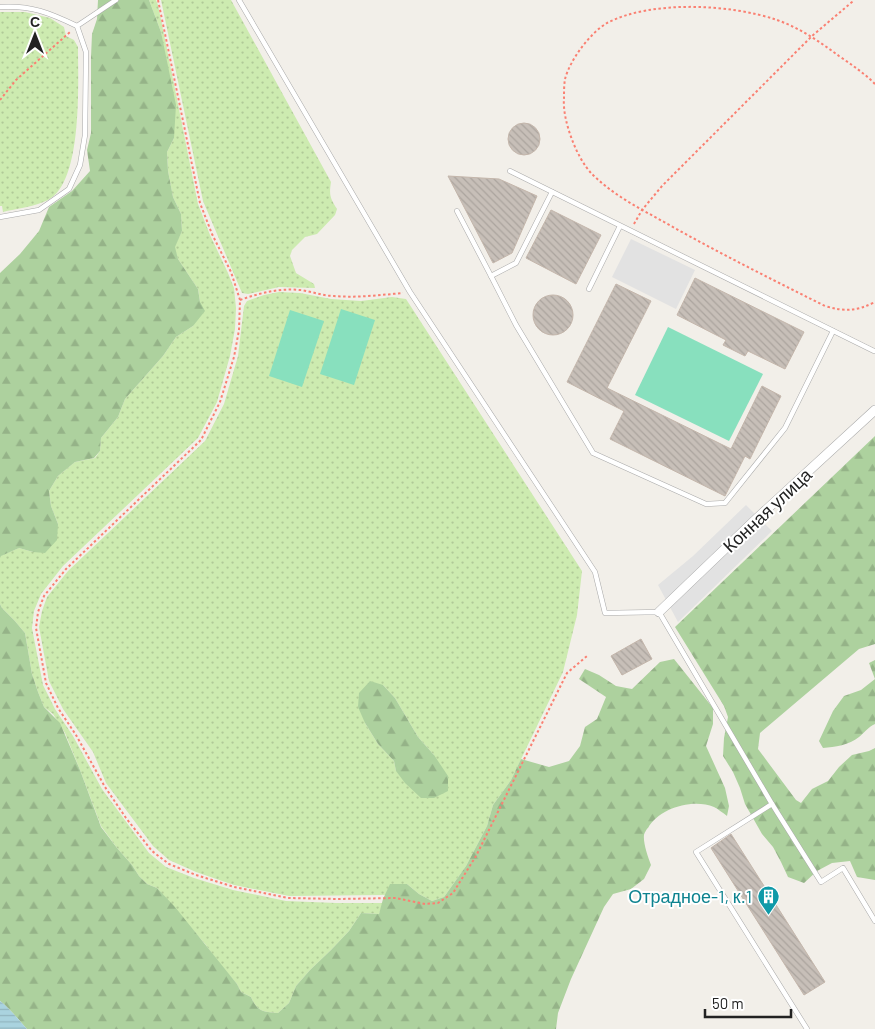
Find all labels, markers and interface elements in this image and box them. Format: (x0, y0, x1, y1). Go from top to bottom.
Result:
north arrow (10, 10, 60, 60)
text: С (30, 13, 40, 30)
street label: Конная улица (718, 463, 817, 557)
building icon: Отрадное-1, к.1 (756, 884, 780, 915)
place label: Отрадное-1, к.1 (628, 885, 752, 907)
scale bar (705, 986, 791, 1018)
text: 50 m (712, 994, 744, 1012)

